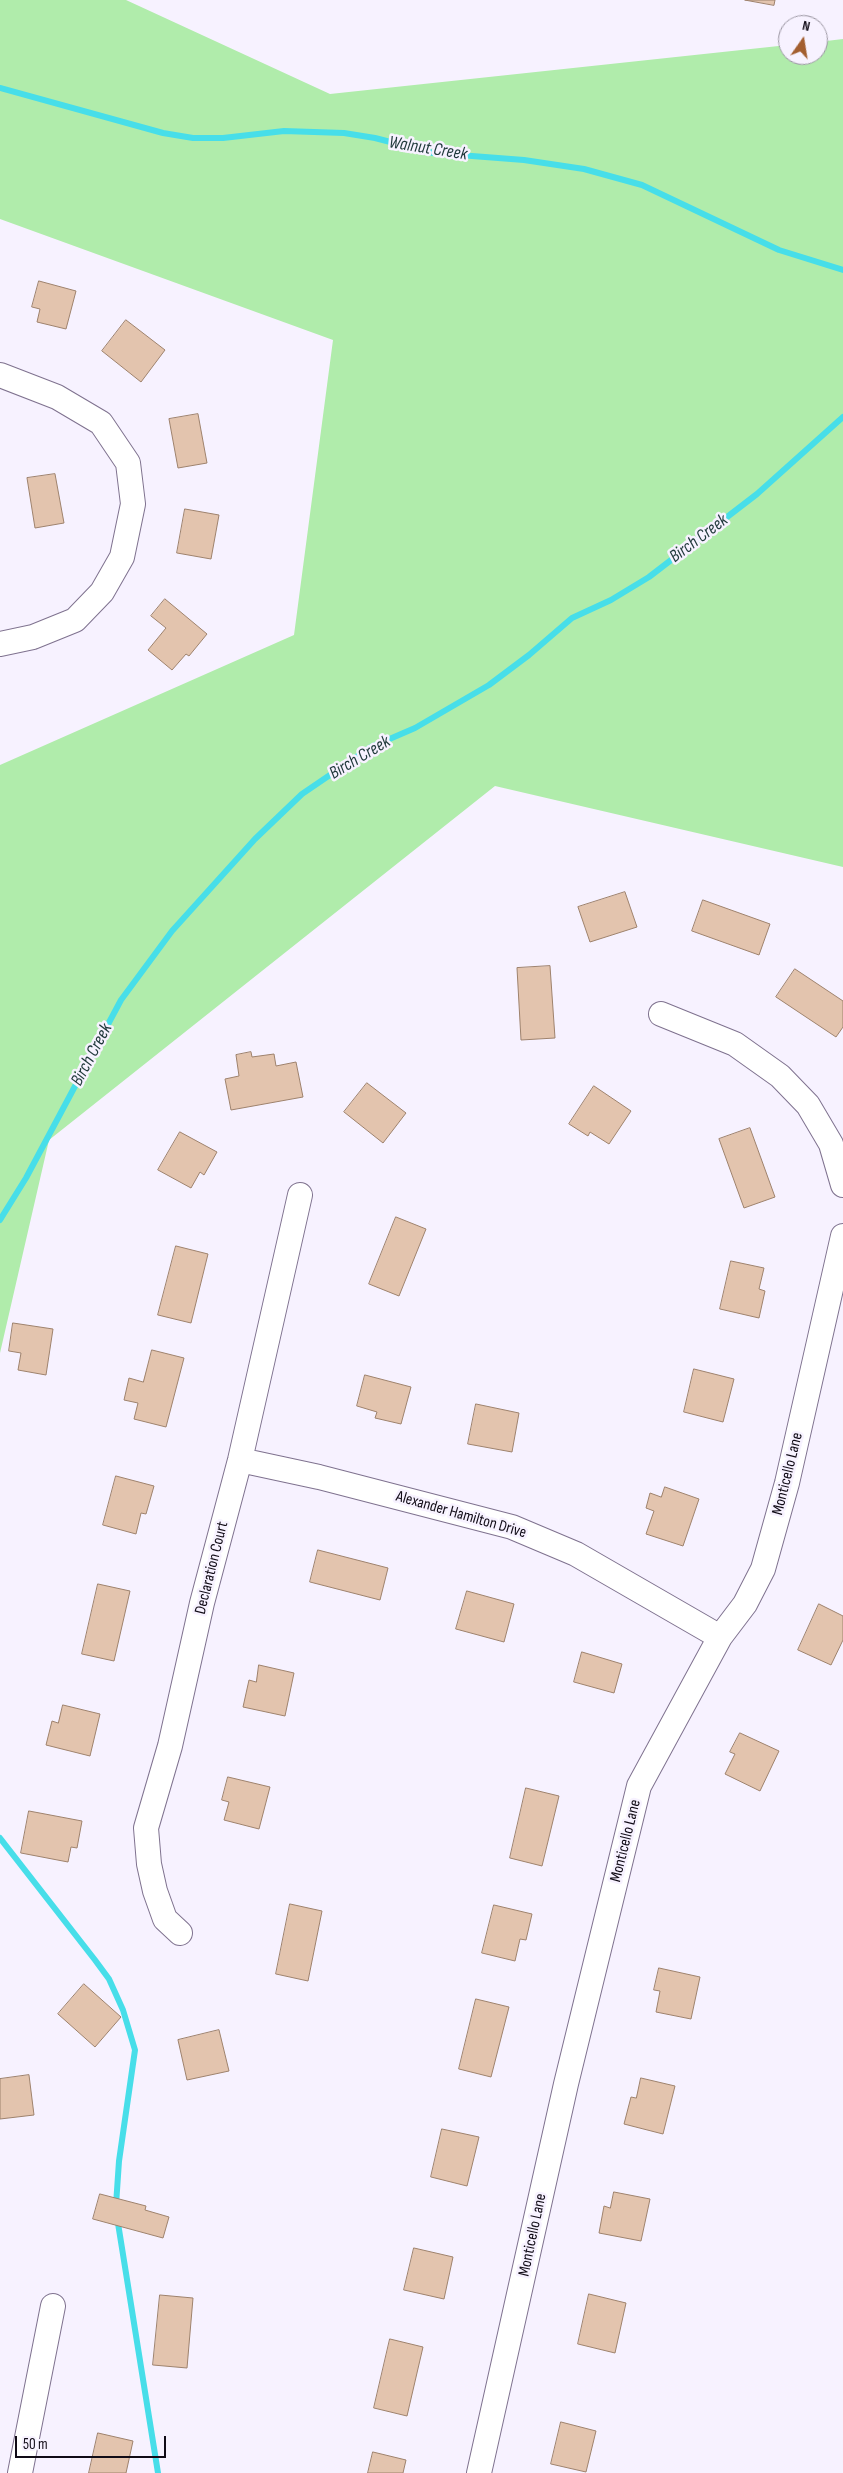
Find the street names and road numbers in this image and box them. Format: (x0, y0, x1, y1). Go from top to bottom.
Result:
street label: Monticello Lane (768, 1431, 808, 1517)
street label: Alexander Hamilton Drive (394, 1487, 528, 1543)
street label: Declaration Court (191, 1520, 233, 1616)
street label: Monticello Lane (606, 1798, 646, 1884)
street label: Monticello Lane (515, 2192, 551, 2278)

